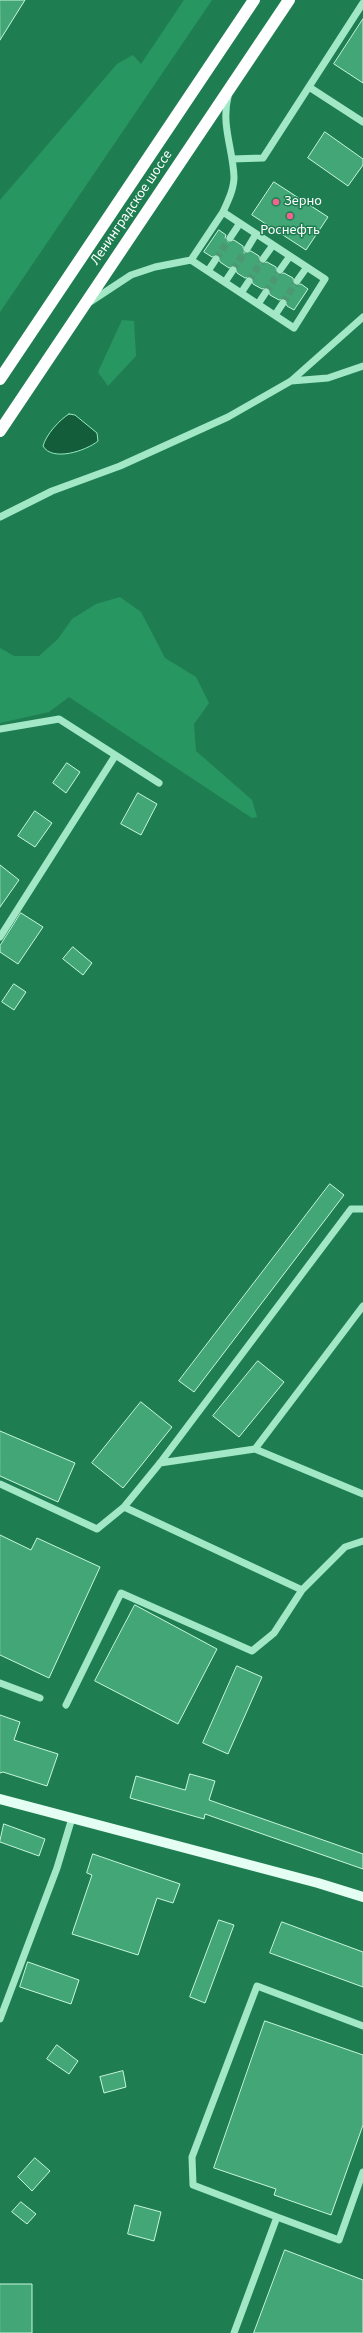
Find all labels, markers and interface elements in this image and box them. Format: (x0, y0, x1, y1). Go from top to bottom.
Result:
street label: Ленинградское шоссе (87, 147, 177, 269)
place label: Зерно (284, 194, 322, 210)
marker: Зерно (271, 197, 281, 207)
marker: Роснефть (285, 211, 295, 221)
place label: Роснефть (260, 223, 320, 239)

